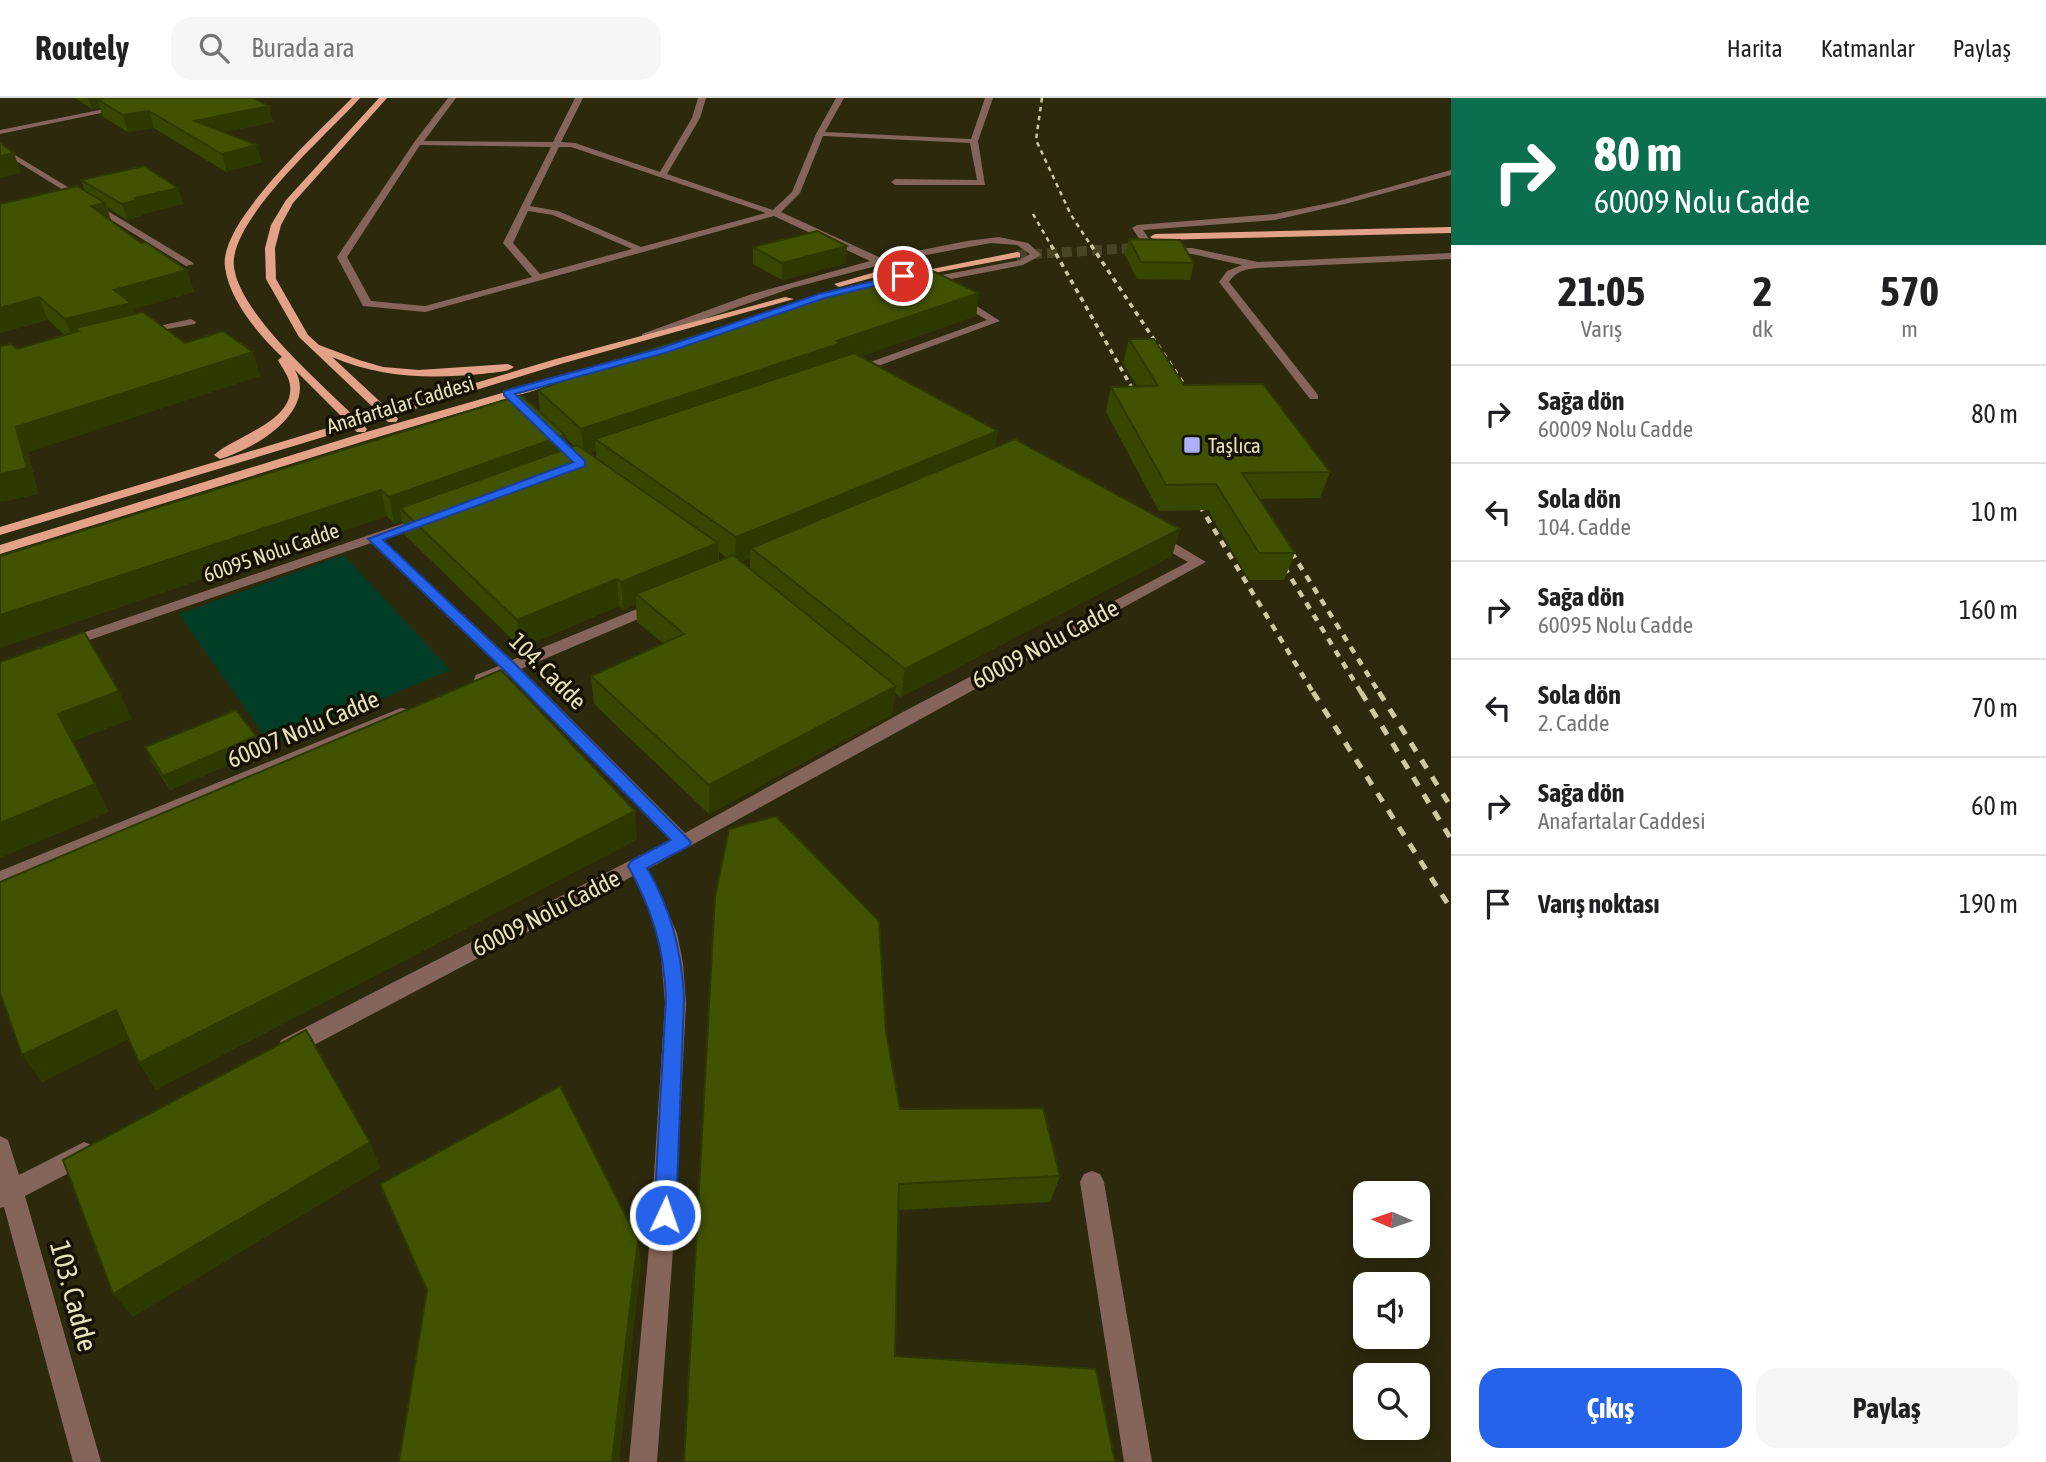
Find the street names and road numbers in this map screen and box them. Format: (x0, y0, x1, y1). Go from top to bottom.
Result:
street label: Anafartalar Caddesi (323, 370, 477, 438)
street label: 60095 Nolu Cadde (200, 518, 342, 586)
street label: 60009 Nolu Cadde (967, 594, 1123, 694)
street label: 104. Cadde (504, 627, 592, 715)
street label: 60007 Nolu Cadde (223, 685, 383, 773)
street label: 60009 Nolu Cadde (468, 864, 624, 962)
street label: 103. Cadde (44, 1237, 104, 1355)

